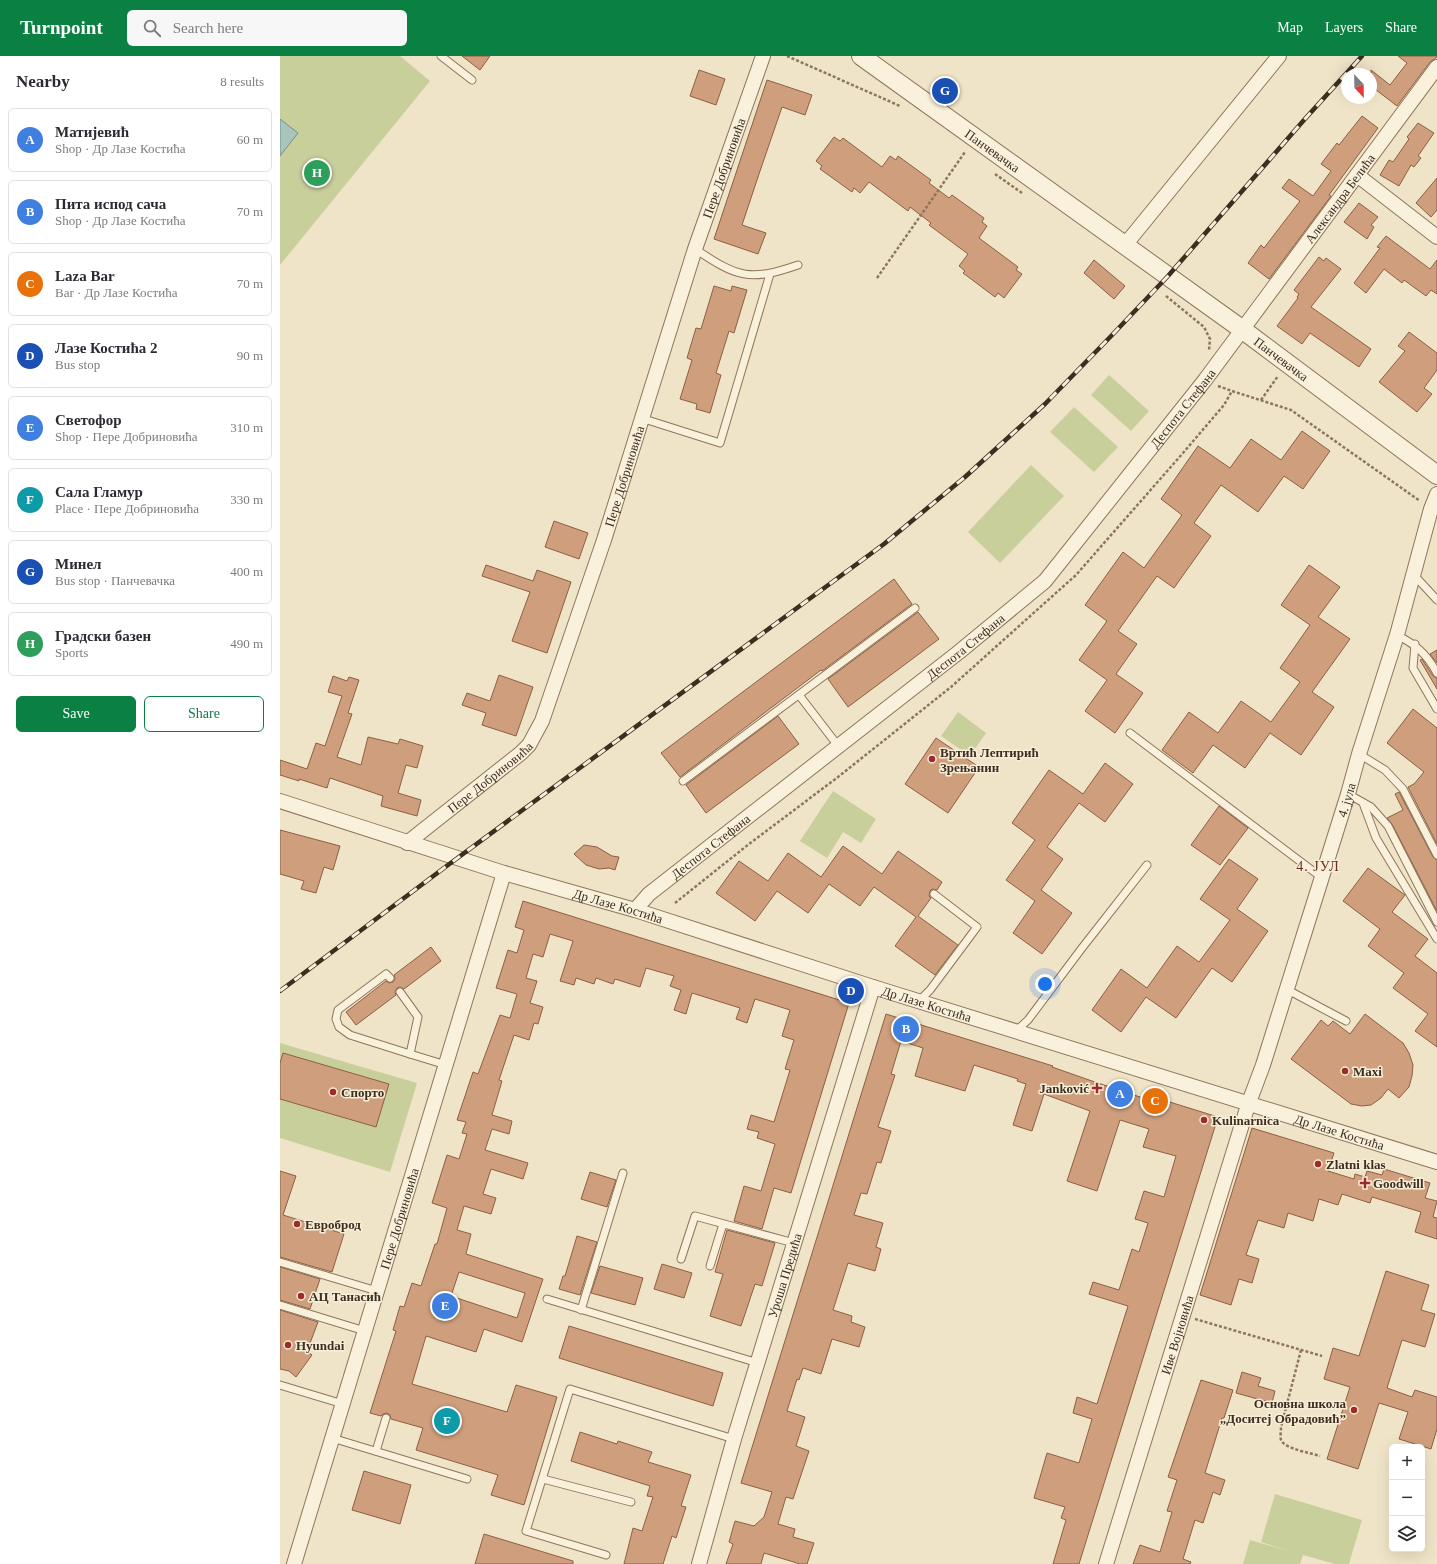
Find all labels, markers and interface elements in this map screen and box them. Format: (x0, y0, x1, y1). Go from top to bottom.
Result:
search box (127, 10, 407, 46)
text: Turnpoint (20, 17, 103, 38)
icon: search (141, 17, 163, 39)
text: Search here (173, 20, 243, 36)
text: Map (1277, 20, 1303, 35)
text: Layers (1325, 20, 1363, 35)
text: Share (1385, 20, 1417, 35)
north arrow (1341, 68, 1377, 104)
text: Nearby (16, 72, 70, 91)
text: 8 results (220, 74, 264, 89)
pin: G (932, 76, 958, 106)
street label: Пере Добриновића (700, 116, 749, 220)
text: Матијевић (55, 124, 129, 140)
street label: Панчевачка (962, 126, 1023, 176)
text: A (25, 132, 35, 147)
text: 60 m (237, 132, 263, 147)
text: Shop · Др Лазе Костића (55, 141, 185, 156)
street label: Александра Белића (1302, 151, 1378, 246)
pin: H (304, 158, 330, 188)
text: Пита испод сача (55, 196, 166, 212)
text: B (26, 204, 34, 219)
text: 70 m (237, 204, 263, 219)
text: Shop · Др Лазе Костића (55, 213, 185, 228)
text: Laza Bar (55, 268, 115, 284)
text: C (25, 276, 35, 291)
text: 70 m (237, 276, 263, 291)
text: Bar · Др Лазе Костића (55, 285, 177, 300)
street label: Панчевачка (1251, 334, 1311, 384)
text: Лазе Костића 2 (55, 340, 158, 356)
text: D (25, 348, 35, 363)
text: 90 m (237, 348, 263, 363)
text: Bus stop (55, 357, 100, 372)
street label: Деспота Стефана (1147, 366, 1219, 451)
text: Светофор (55, 412, 121, 428)
text: E (26, 420, 34, 435)
text: 310 m (230, 420, 263, 435)
street label: Пере Добриновића (602, 424, 647, 529)
text: Shop · Пере Добриновића (55, 429, 198, 444)
text: Сала Гламур (55, 484, 143, 500)
text: F (26, 492, 34, 507)
text: 330 m (230, 492, 263, 507)
text: Place · Пере Добриновића (55, 501, 199, 516)
text: Минел (55, 556, 102, 572)
text: G (25, 564, 35, 579)
text: 400 m (230, 564, 263, 579)
text: Bus stop · Панчевачка (55, 573, 175, 588)
street label: Деспота Стефана (923, 610, 1008, 683)
text: Градски базен (55, 628, 151, 644)
text: H (25, 636, 35, 651)
text: 490 m (230, 636, 263, 651)
text: Sports (55, 645, 88, 660)
button: Save (16, 696, 136, 732)
button: Share (144, 696, 264, 732)
street label: Пере Добриновића (445, 739, 536, 816)
place label: Вртић Лептирић Зрењанин (940, 745, 1040, 775)
marker: Вртић Лептирић Зрењанин (927, 754, 937, 764)
street label: 4. јула (1334, 781, 1359, 819)
street label: Деспота Стефана (668, 811, 753, 882)
district label: 4. ЈУЛ (1296, 859, 1340, 874)
street label: Др Лазе Костића (571, 886, 665, 927)
your location (1035, 974, 1055, 994)
pin: D (838, 976, 864, 1006)
street label: Др Лазе Костића (880, 983, 974, 1025)
pin: B (893, 1014, 919, 1044)
place label: Maxi (1353, 1064, 1382, 1079)
marker: Maxi (1340, 1066, 1350, 1076)
pin: A (1107, 1079, 1133, 1109)
place label: Janković (1039, 1081, 1089, 1096)
marker: Janković (1092, 1083, 1102, 1093)
place label: Спорто (341, 1085, 384, 1100)
pin: C (1142, 1086, 1168, 1116)
marker: Спорто (328, 1087, 338, 1097)
street label: Др Лазе Костића (1293, 1111, 1386, 1153)
place label: Kulinarnica (1212, 1113, 1280, 1128)
marker: Kulinarnica (1199, 1115, 1209, 1125)
place label: Zlatni klas (1326, 1157, 1386, 1172)
marker: Zlatni klas (1313, 1159, 1323, 1169)
street label: Пере Добриновића (377, 1166, 422, 1271)
place label: Goodwill (1373, 1176, 1424, 1191)
marker: Goodwill (1360, 1178, 1370, 1188)
place label: Евроброд (305, 1217, 361, 1232)
marker: Евроброд (292, 1219, 302, 1229)
street label: Уроша Предића (765, 1231, 805, 1320)
place label: АЦ Танасић (309, 1289, 382, 1304)
marker: АЦ Танасић (296, 1291, 306, 1301)
pin: E (432, 1291, 458, 1321)
street label: Иве Војновића (1158, 1293, 1197, 1376)
place label: Hyundai (296, 1338, 345, 1353)
marker: Hyundai (283, 1340, 293, 1350)
place label: Основна школа „Доситеј Обрадовић” (1220, 1396, 1346, 1426)
marker: Основна школа „Доситеј Обрадовић” (1349, 1405, 1359, 1415)
pin: F (434, 1406, 460, 1436)
map controls (1389, 1444, 1425, 1552)
button: + (1389, 1444, 1425, 1480)
button: − (1389, 1480, 1425, 1516)
button: layers (1389, 1516, 1425, 1552)

